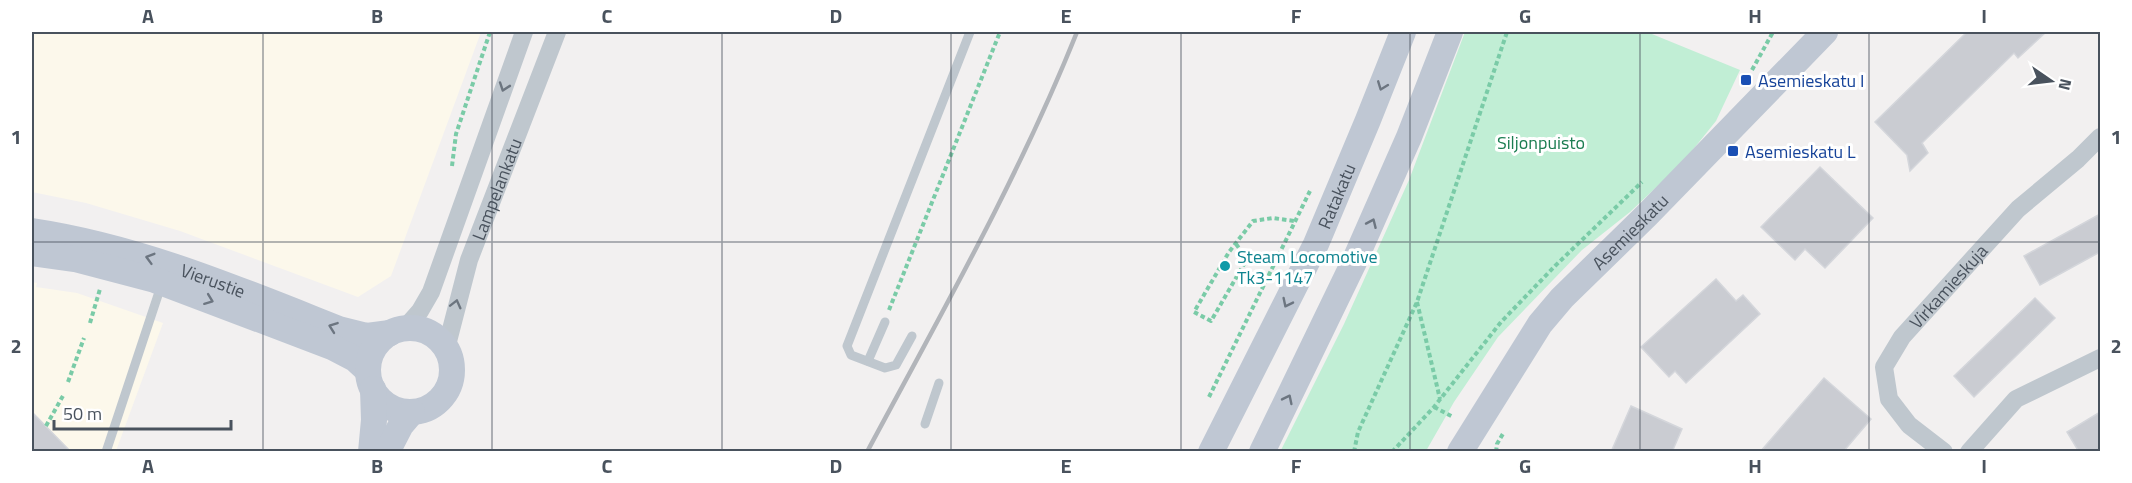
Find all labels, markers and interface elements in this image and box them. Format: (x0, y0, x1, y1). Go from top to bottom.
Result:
text: A (142, 0, 154, 31)
text: B (371, 0, 383, 31)
text: C (602, 0, 613, 31)
text: D (830, 0, 842, 31)
text: E (1060, 0, 1072, 31)
text: F (1291, 0, 1302, 31)
text: G (1519, 0, 1531, 31)
text: H (1748, 0, 1762, 31)
text: I (1981, 0, 1987, 31)
north arrow (2021, 51, 2081, 111)
place label: Asemieskatu I (1758, 67, 1865, 94)
marker: Asemieskatu I (1739, 73, 1753, 87)
text: N (2053, 76, 2079, 93)
one-way arrow (1376, 80, 1389, 91)
one-way arrow (499, 81, 512, 92)
text: 1 (10, 121, 22, 152)
text: 1 (2110, 121, 2122, 152)
park label: Siljonpuisto (1497, 129, 1585, 156)
street label: Lampelankatu (464, 134, 528, 244)
place label: Asemieskatu L (1745, 138, 1856, 165)
marker: Asemieskatu L (1726, 144, 1740, 158)
street label: Ratakatu (1310, 159, 1362, 233)
street label: Asemieskatu (1585, 187, 1674, 276)
one-way arrow (1364, 218, 1376, 229)
street label: Virkamieskuja (1903, 238, 1994, 334)
place label: Steam Locomotive Tk3-1147 (1237, 243, 1378, 291)
one-way arrow (145, 253, 156, 265)
street label: Vierustie (177, 256, 249, 304)
marker: Steam Locomotive Tk3-1147 (1218, 259, 1232, 273)
one-way arrow (203, 293, 214, 306)
one-way arrow (1282, 297, 1294, 308)
one-way arrow (449, 299, 462, 309)
one-way arrow (328, 321, 339, 334)
text: 2 (10, 330, 22, 361)
text: 2 (2110, 330, 2122, 361)
scale bar (54, 393, 231, 431)
one-way arrow (1280, 394, 1292, 405)
text: 50 m (63, 400, 102, 427)
text: A (142, 450, 154, 481)
text: B (371, 450, 383, 481)
text: C (602, 450, 613, 481)
text: D (830, 450, 842, 481)
text: E (1060, 450, 1072, 481)
text: F (1291, 450, 1302, 481)
text: G (1519, 450, 1531, 481)
text: H (1748, 450, 1762, 481)
text: I (1981, 450, 1987, 481)

